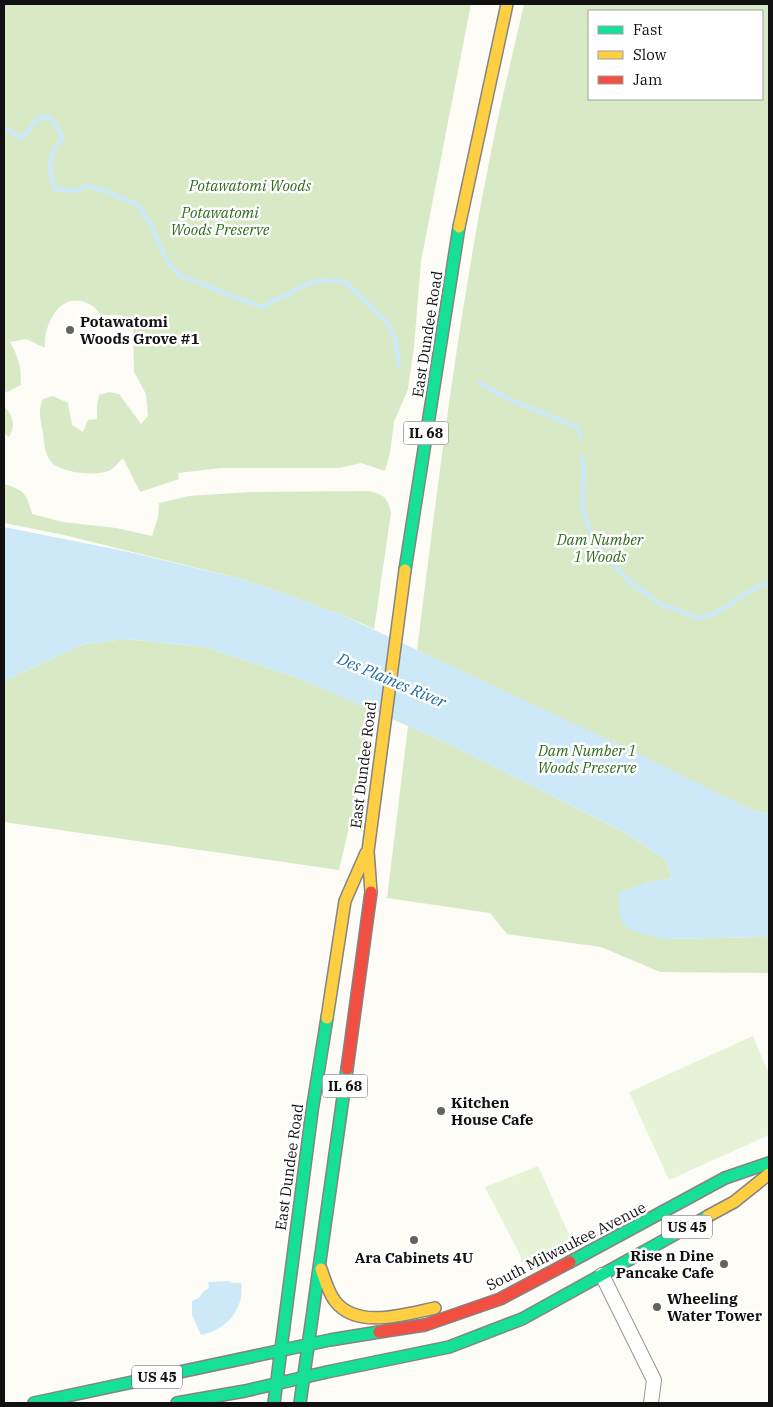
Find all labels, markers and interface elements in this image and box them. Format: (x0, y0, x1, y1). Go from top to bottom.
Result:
legend (588, 10, 763, 100)
text: Fast (633, 20, 663, 39)
text: Slow (633, 45, 667, 64)
text: Jam (633, 70, 662, 89)
park label: Potawatomi Woods (188, 176, 311, 195)
park label: Potawatomi Woods Preserve (170, 203, 270, 239)
street label: East Dundee Road (408, 269, 446, 399)
place label: Potawatomi Woods Grove #1 (80, 312, 199, 348)
marker: Potawatomi Woods Grove #1 (64, 324, 76, 336)
road number: IL 68 (404, 422, 448, 444)
park label: Dam Number 1 Woods (556, 530, 644, 566)
water label: Des Plaines River (334, 648, 450, 712)
street label: East Dundee Road (346, 700, 380, 830)
park label: Dam Number 1 Woods Preserve (537, 741, 637, 777)
road number: IL 68 (322, 1074, 368, 1098)
place label: Kitchen House Cafe (451, 1093, 533, 1129)
street label: East Dundee Road (271, 1102, 307, 1232)
marker: Kitchen House Cafe (435, 1105, 447, 1117)
street label: South Milwaukee Avenue (483, 1197, 649, 1295)
road number: US 45 (662, 1216, 712, 1238)
marker: Ara Cabinets 4U (408, 1234, 420, 1246)
place label: Rise n Dine Pancake Cafe (616, 1246, 714, 1282)
place label: Ara Cabinets 4U (355, 1248, 473, 1267)
marker: Rise n Dine Pancake Cafe (718, 1258, 730, 1270)
place label: Wheeling Water Tower (667, 1289, 763, 1325)
marker: Wheeling Water Tower (651, 1301, 663, 1313)
road number: US 45 (132, 1365, 182, 1388)

